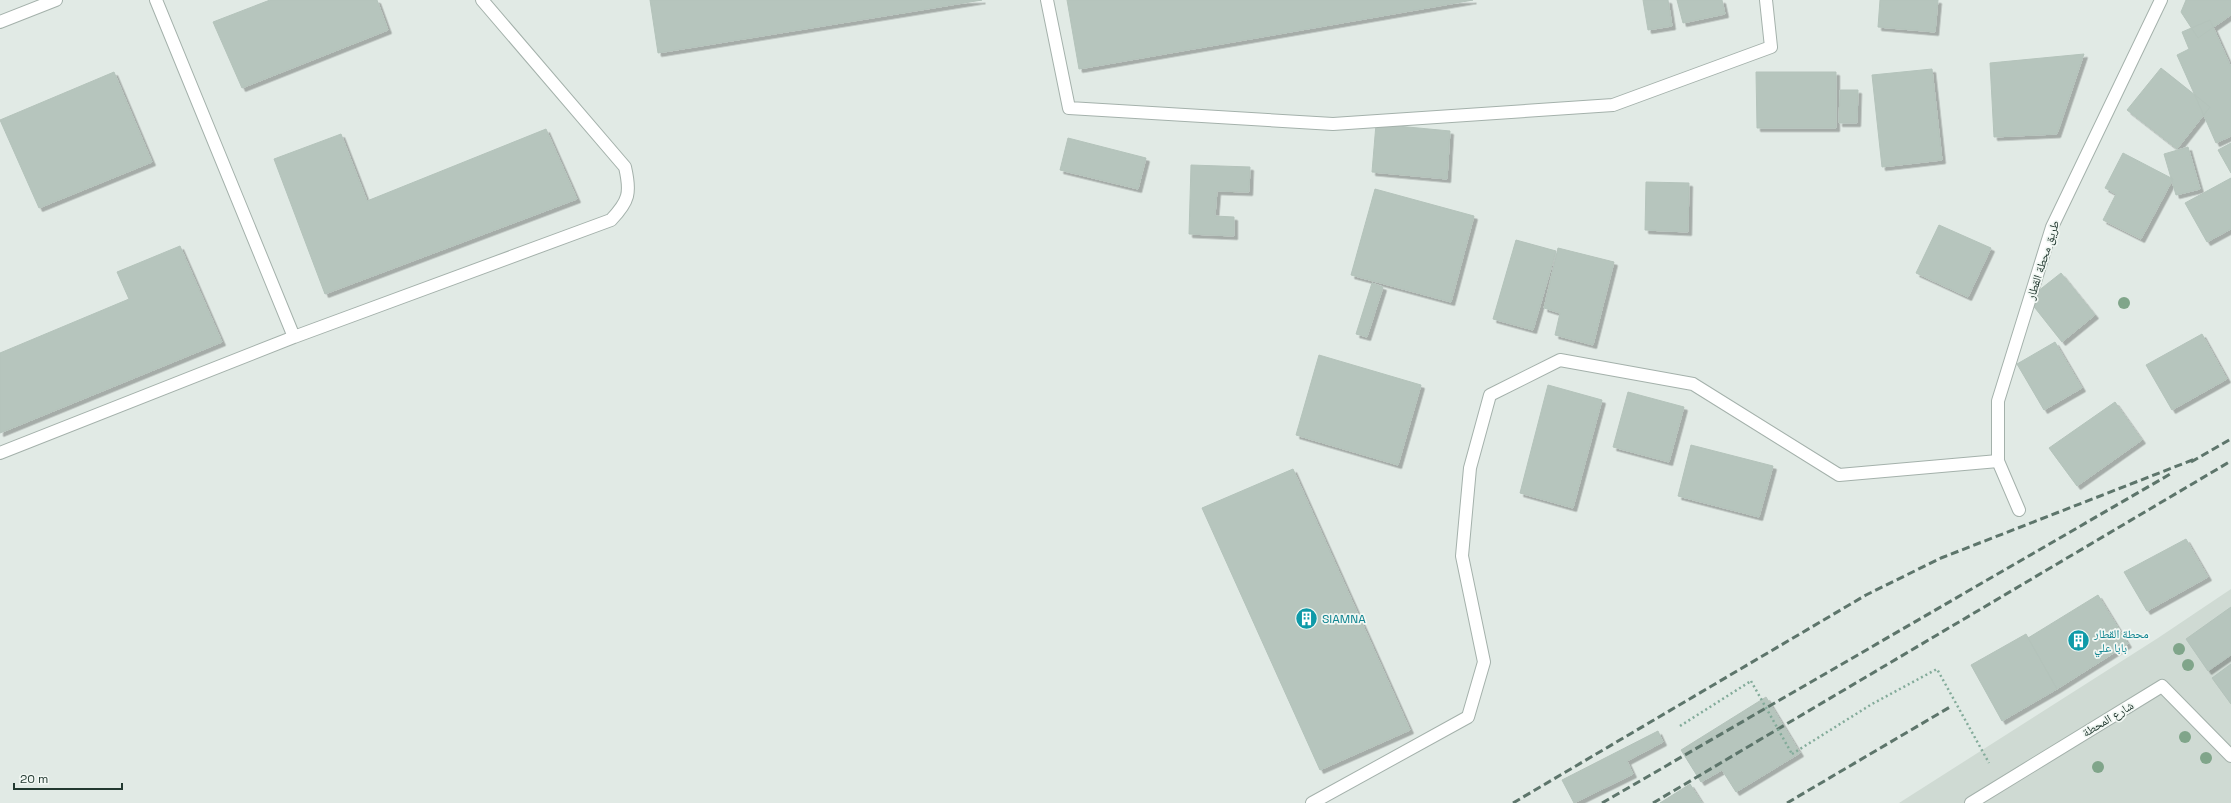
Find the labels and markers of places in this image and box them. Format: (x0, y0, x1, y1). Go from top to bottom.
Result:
building icon: SIAMNA (1293, 606, 1319, 632)
place label: SIAMNA (1322, 611, 1366, 627)
place label: محطة القطار بابا علي (2093, 626, 2149, 658)
building icon: محطة القطار بابا علي (2065, 628, 2091, 654)

